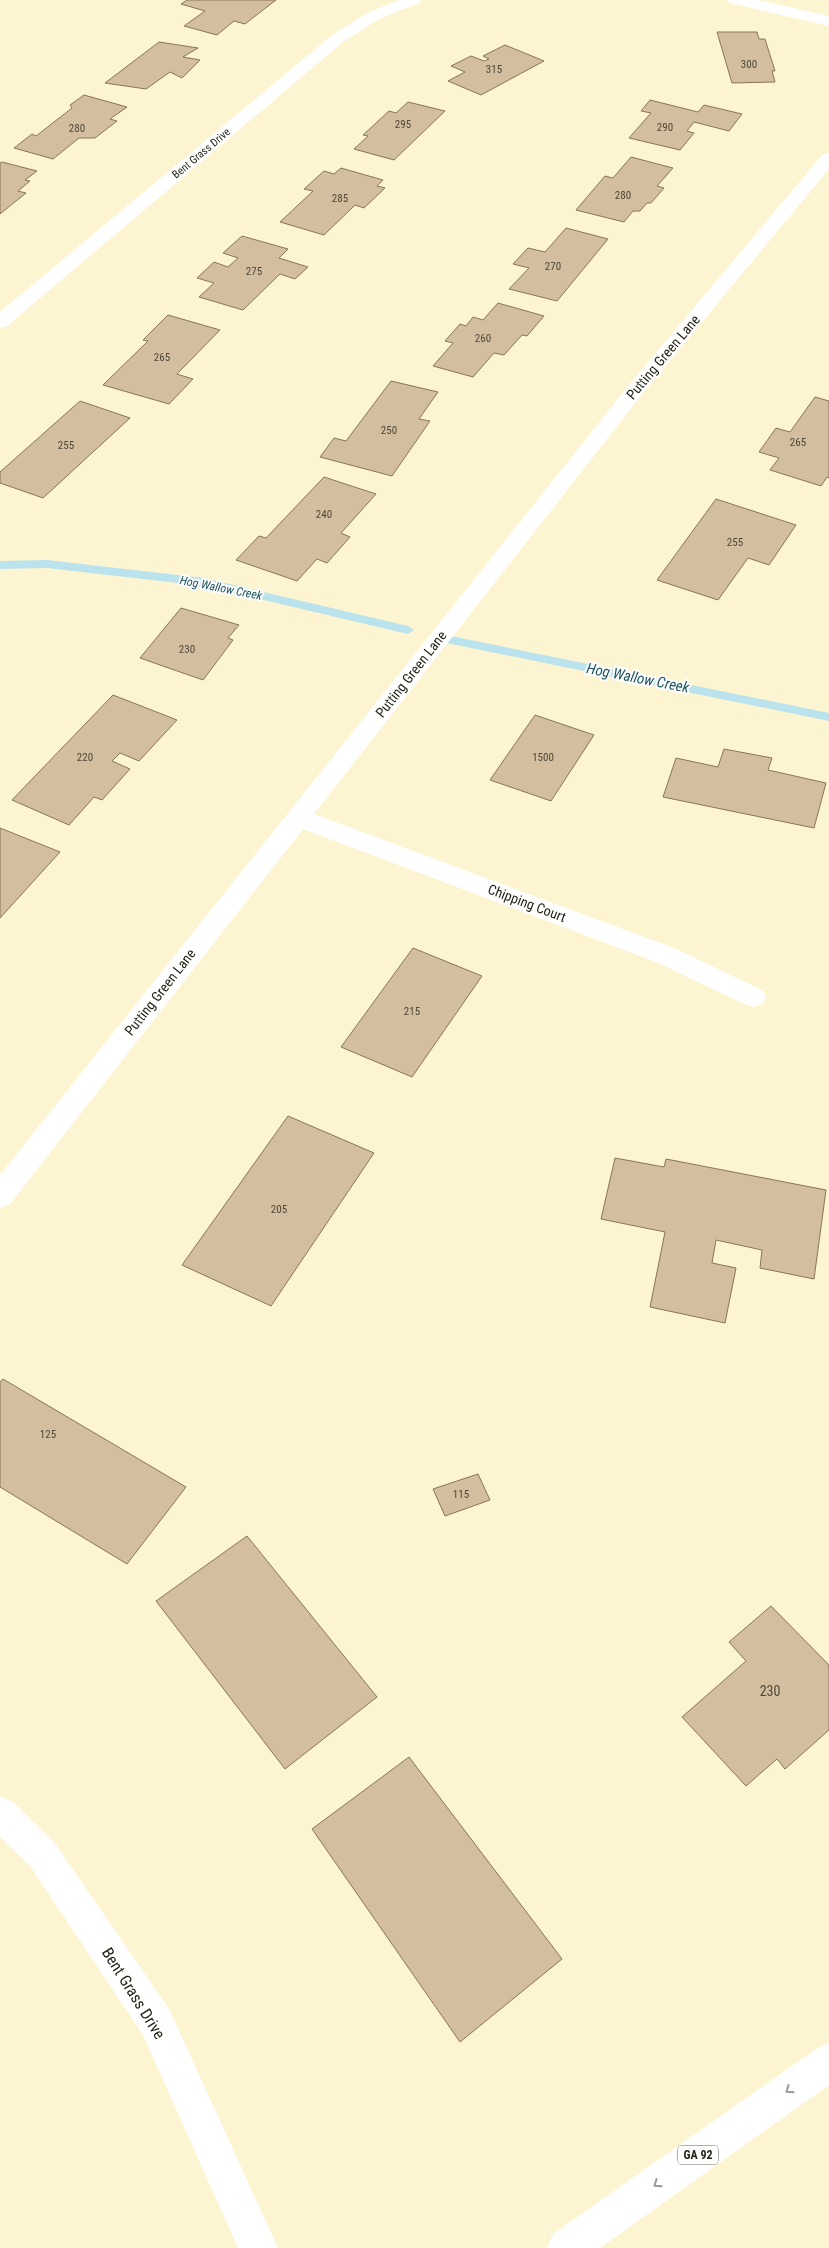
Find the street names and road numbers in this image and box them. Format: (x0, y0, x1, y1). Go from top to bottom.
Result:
street label: Bent Grass Drive (170, 125, 233, 181)
street label: Putting Green Lane (623, 311, 703, 402)
street label: Putting Green Lane (372, 627, 450, 720)
street label: Chipping Court (486, 881, 568, 925)
street label: Putting Green Lane (121, 945, 199, 1038)
street label: Bent Grass Drive (98, 1944, 169, 2043)
road number: GA 92 (678, 2146, 718, 2164)

